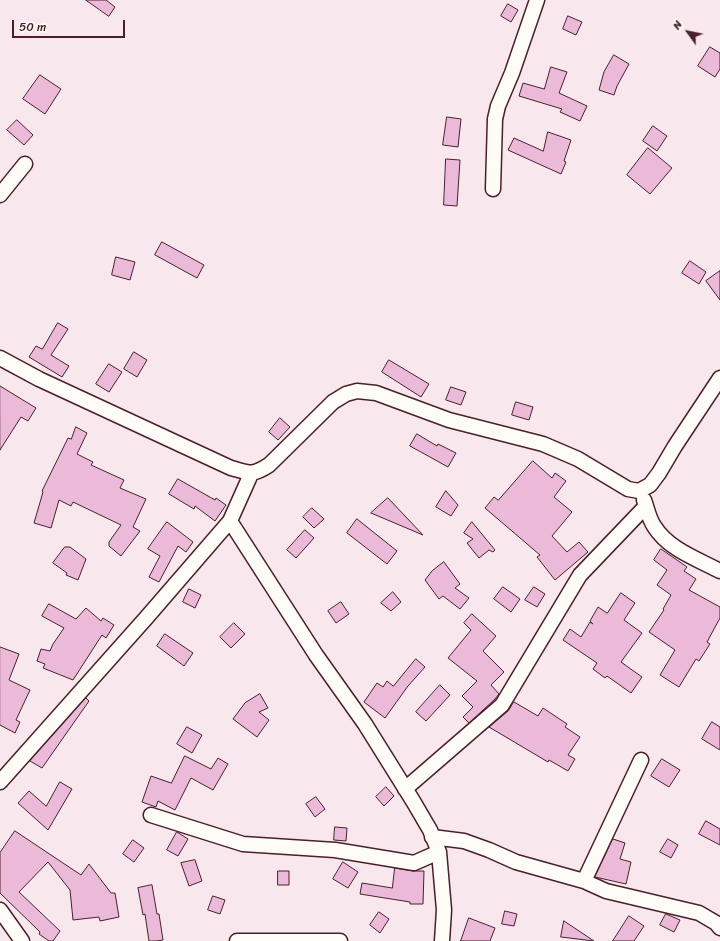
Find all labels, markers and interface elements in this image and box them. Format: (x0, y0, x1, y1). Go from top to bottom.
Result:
scale bar (14, 12, 127, 38)
north arrow (668, 12, 708, 52)
text: 50 m (19, 16, 46, 38)
text: N (667, 17, 688, 34)

